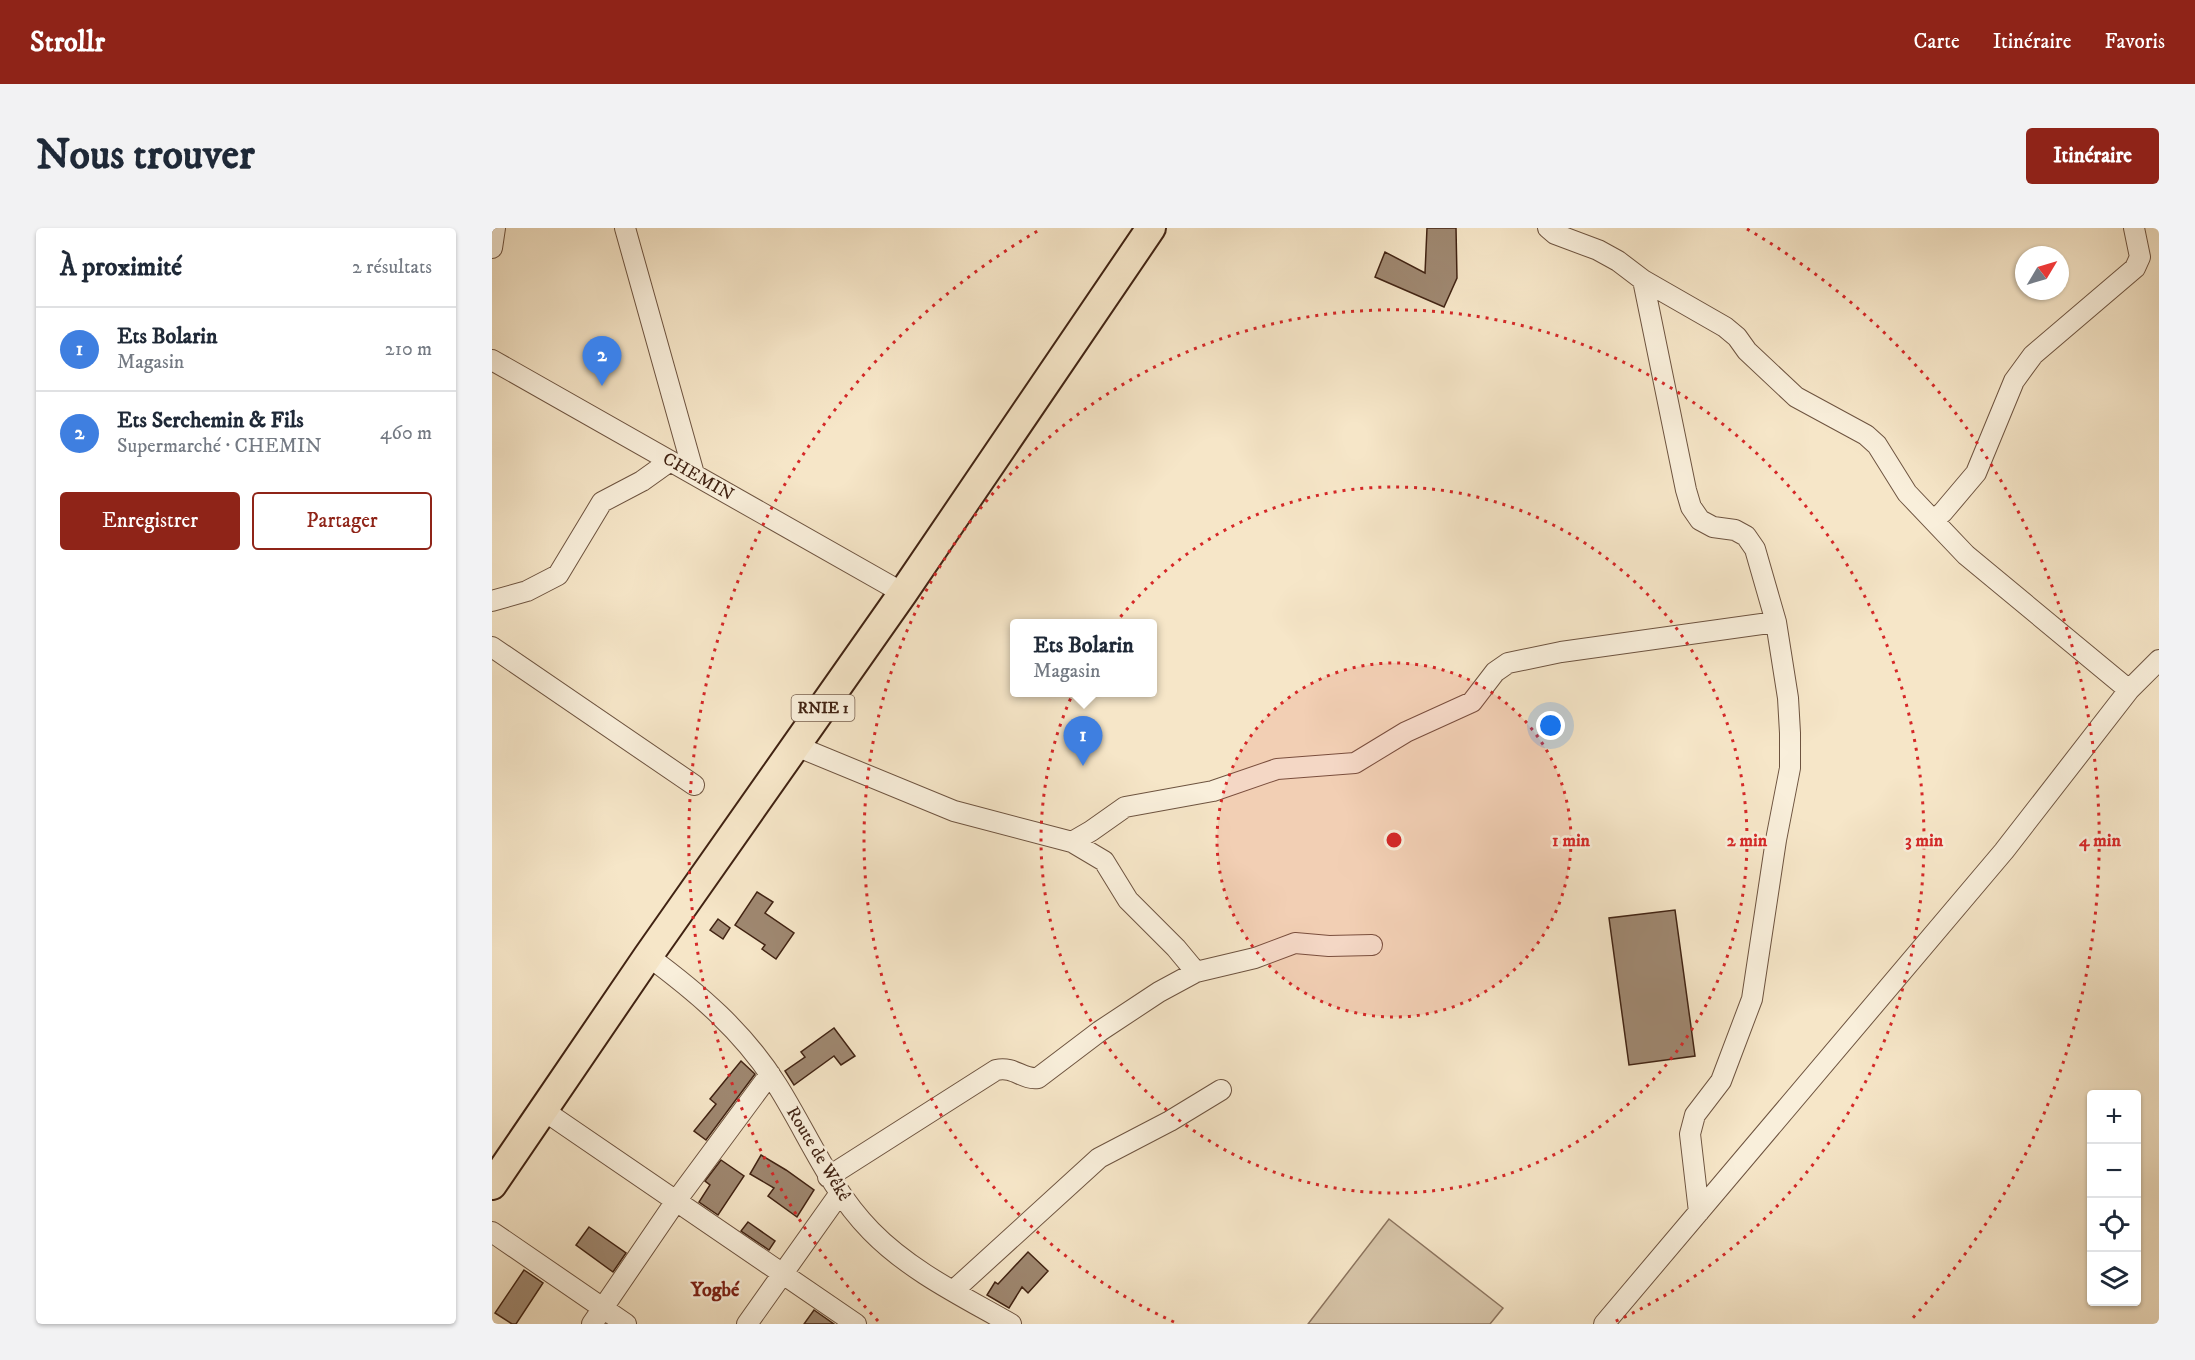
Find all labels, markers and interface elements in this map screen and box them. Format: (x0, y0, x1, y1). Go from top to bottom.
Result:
text: Strollr (30, 25, 105, 60)
text: Carte (1914, 29, 1960, 55)
text: Itinéraire (1993, 29, 2071, 55)
text: Favoris (2104, 29, 2165, 55)
button: Itinéraire (2026, 128, 2159, 184)
text: Nous trouver (36, 130, 255, 182)
north arrow (2015, 246, 2069, 300)
text: À proximité (60, 251, 182, 284)
text: 2 résultats (352, 255, 432, 280)
text: Ets Bolarin (117, 323, 218, 350)
pin: 2 (582, 336, 622, 386)
text: 1 (76, 337, 83, 362)
text: 210 m (385, 337, 432, 362)
text: Magasin (117, 350, 184, 375)
text: Ets Serchemin & Fils (117, 407, 304, 434)
text: 2 (75, 421, 84, 446)
text: 460 m (380, 421, 432, 446)
text: Supermarché · CHEMIN (117, 434, 322, 459)
street label: CHEMIN (659, 448, 738, 506)
button: Enregistrer (60, 492, 240, 550)
button: Partager (252, 492, 432, 550)
popup (1010, 619, 1157, 697)
text: Ets Bolarin (1033, 632, 1134, 659)
text: Magasin (1033, 659, 1101, 684)
road number: RNIE 1 (792, 695, 854, 721)
your location (1536, 711, 1565, 740)
pin: 1 (1064, 716, 1102, 766)
centre of rings (1384, 830, 1404, 850)
text: 1 min (1552, 830, 1591, 852)
text: 2 min (1727, 830, 1768, 852)
text: 3 min (1905, 830, 1944, 852)
text: 4 min (2078, 830, 2121, 852)
map controls (2087, 1090, 2141, 1306)
button: + (2087, 1090, 2141, 1144)
street label: Route de Wêkê (781, 1103, 855, 1205)
button: − (2087, 1144, 2141, 1198)
button: locate (2087, 1198, 2141, 1252)
button: layers (2087, 1252, 2141, 1306)
district label: Yogbé (690, 1278, 740, 1303)

